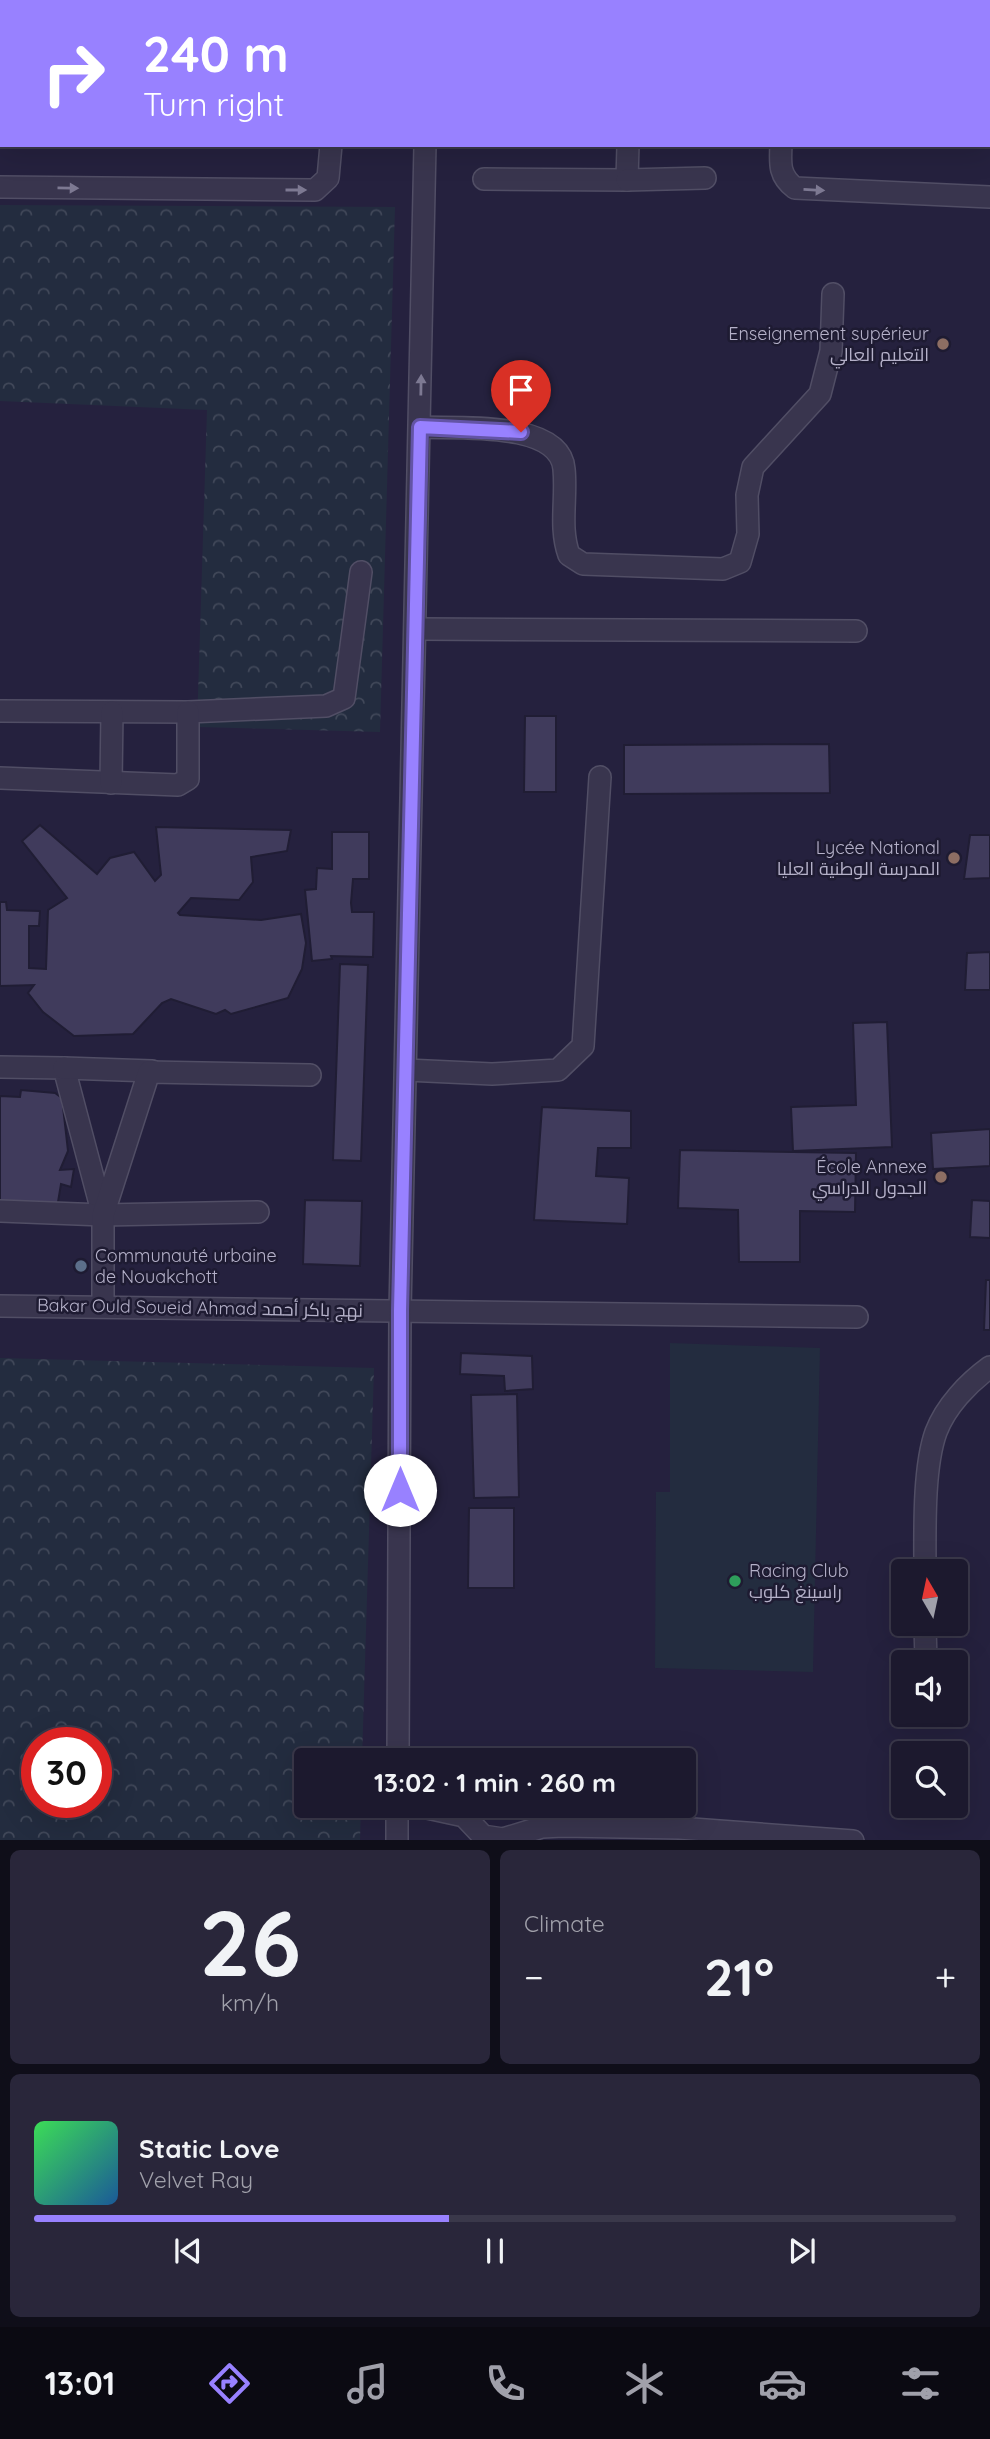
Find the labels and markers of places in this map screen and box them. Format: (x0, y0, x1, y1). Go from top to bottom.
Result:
place label: Enseignement supérieur التعليم العالي (728, 322, 929, 369)
marker: Enseignement supérieur التعليم العالي (935, 336, 951, 352)
pin (491, 360, 551, 432)
place label: Lycée National المدرسة الوطنية العليا (777, 836, 940, 880)
marker: Lycée National المدرسة الوطنية العليا (946, 850, 962, 866)
place label: École Annexe الجدول الدراسي (812, 1155, 927, 1201)
marker: École Annexe الجدول الدراسي (933, 1169, 949, 1185)
place label: Communauté urbaine de Nouakchott (95, 1244, 277, 1288)
marker: Communauté urbaine de Nouakchott (73, 1258, 89, 1274)
place label: Racing Club راسينغ كلوب (749, 1559, 849, 1604)
marker: Racing Club راسينغ كلوب (727, 1573, 743, 1589)

